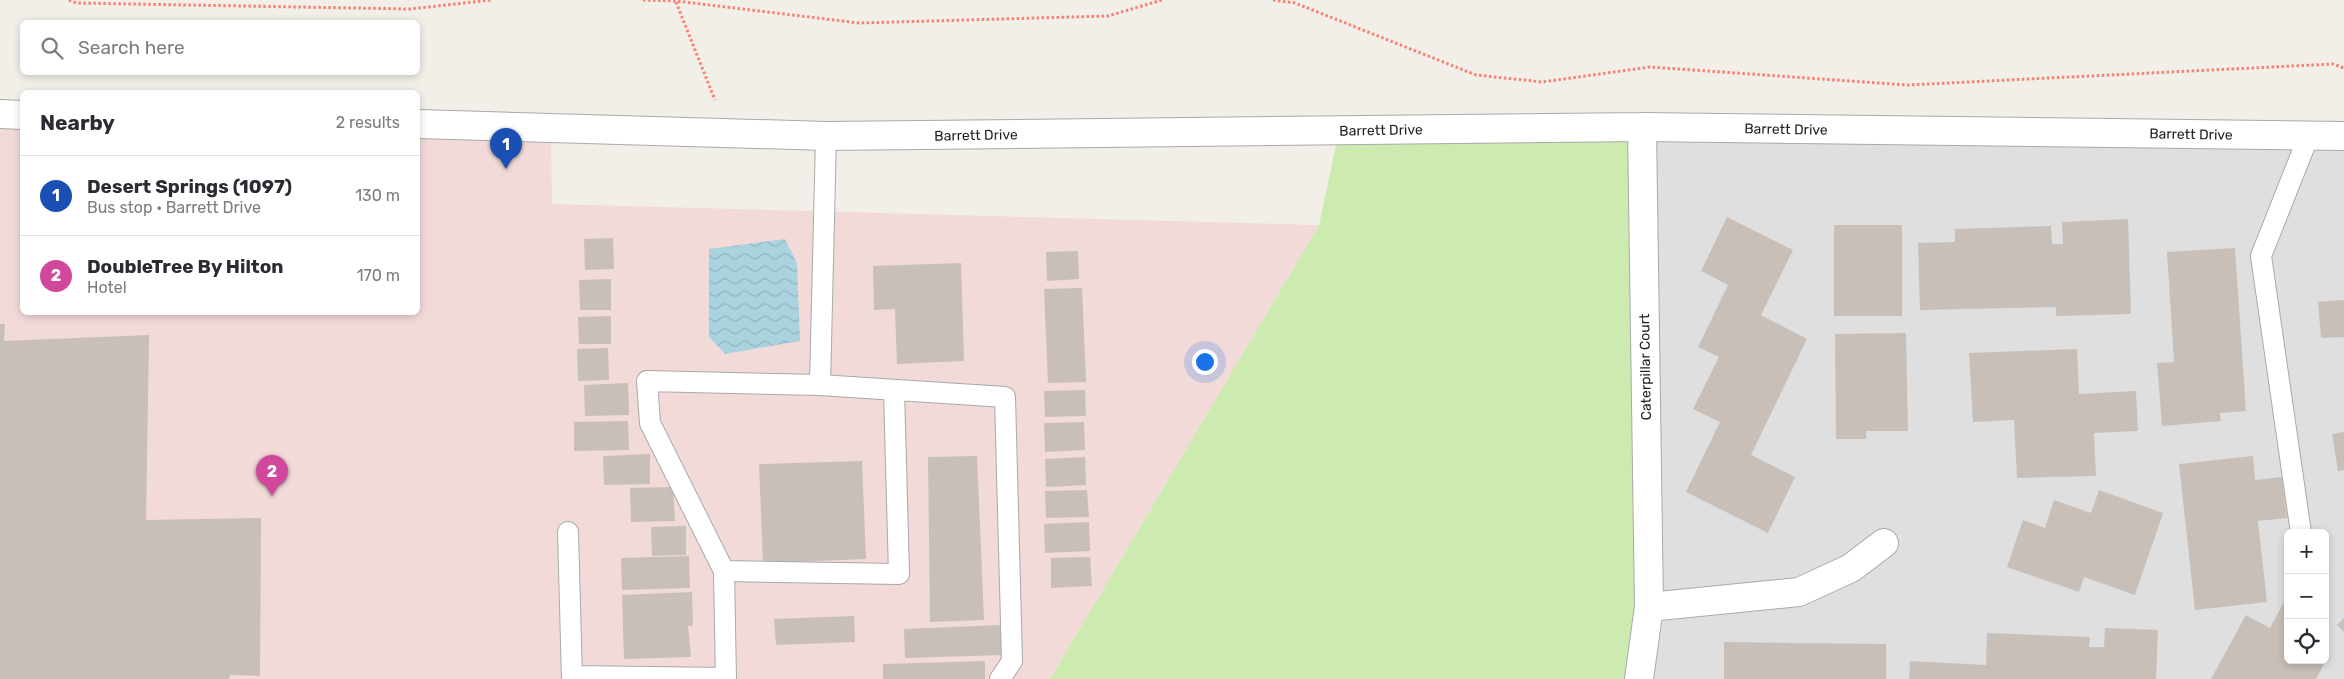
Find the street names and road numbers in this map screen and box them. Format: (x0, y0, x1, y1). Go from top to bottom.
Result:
street label: Barrett Drive (1744, 120, 1828, 139)
street label: Barrett Drive (1339, 121, 1423, 140)
street label: Barrett Drive (2149, 125, 2233, 144)
street label: Barrett Drive (934, 126, 1018, 145)
street label: Caterpillar Court (1636, 313, 1655, 421)

